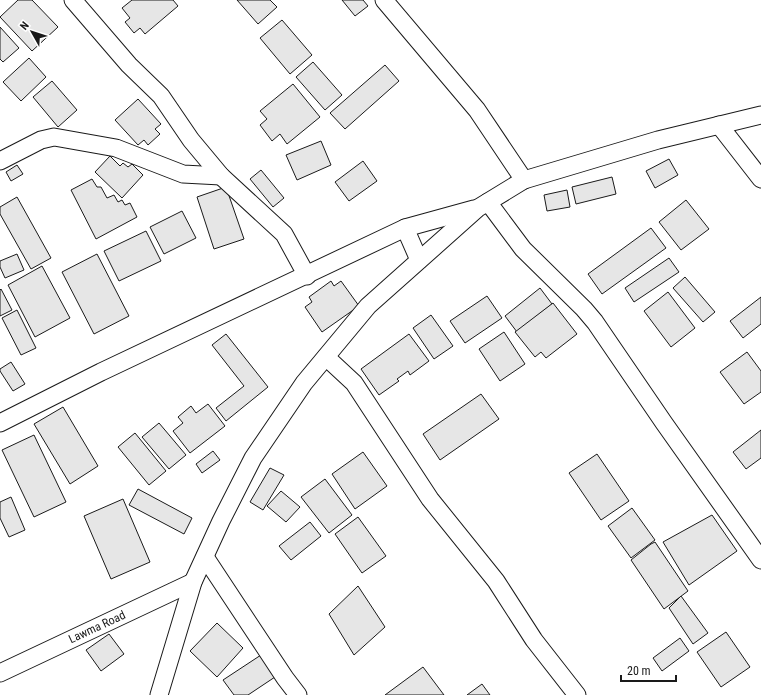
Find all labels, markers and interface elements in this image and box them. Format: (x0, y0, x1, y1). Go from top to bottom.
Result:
north arrow (12, 12, 52, 52)
text: N (17, 19, 32, 33)
street label: Lawma Road (66, 608, 128, 646)
scale bar (621, 657, 676, 683)
text: 20 m (627, 664, 651, 678)

